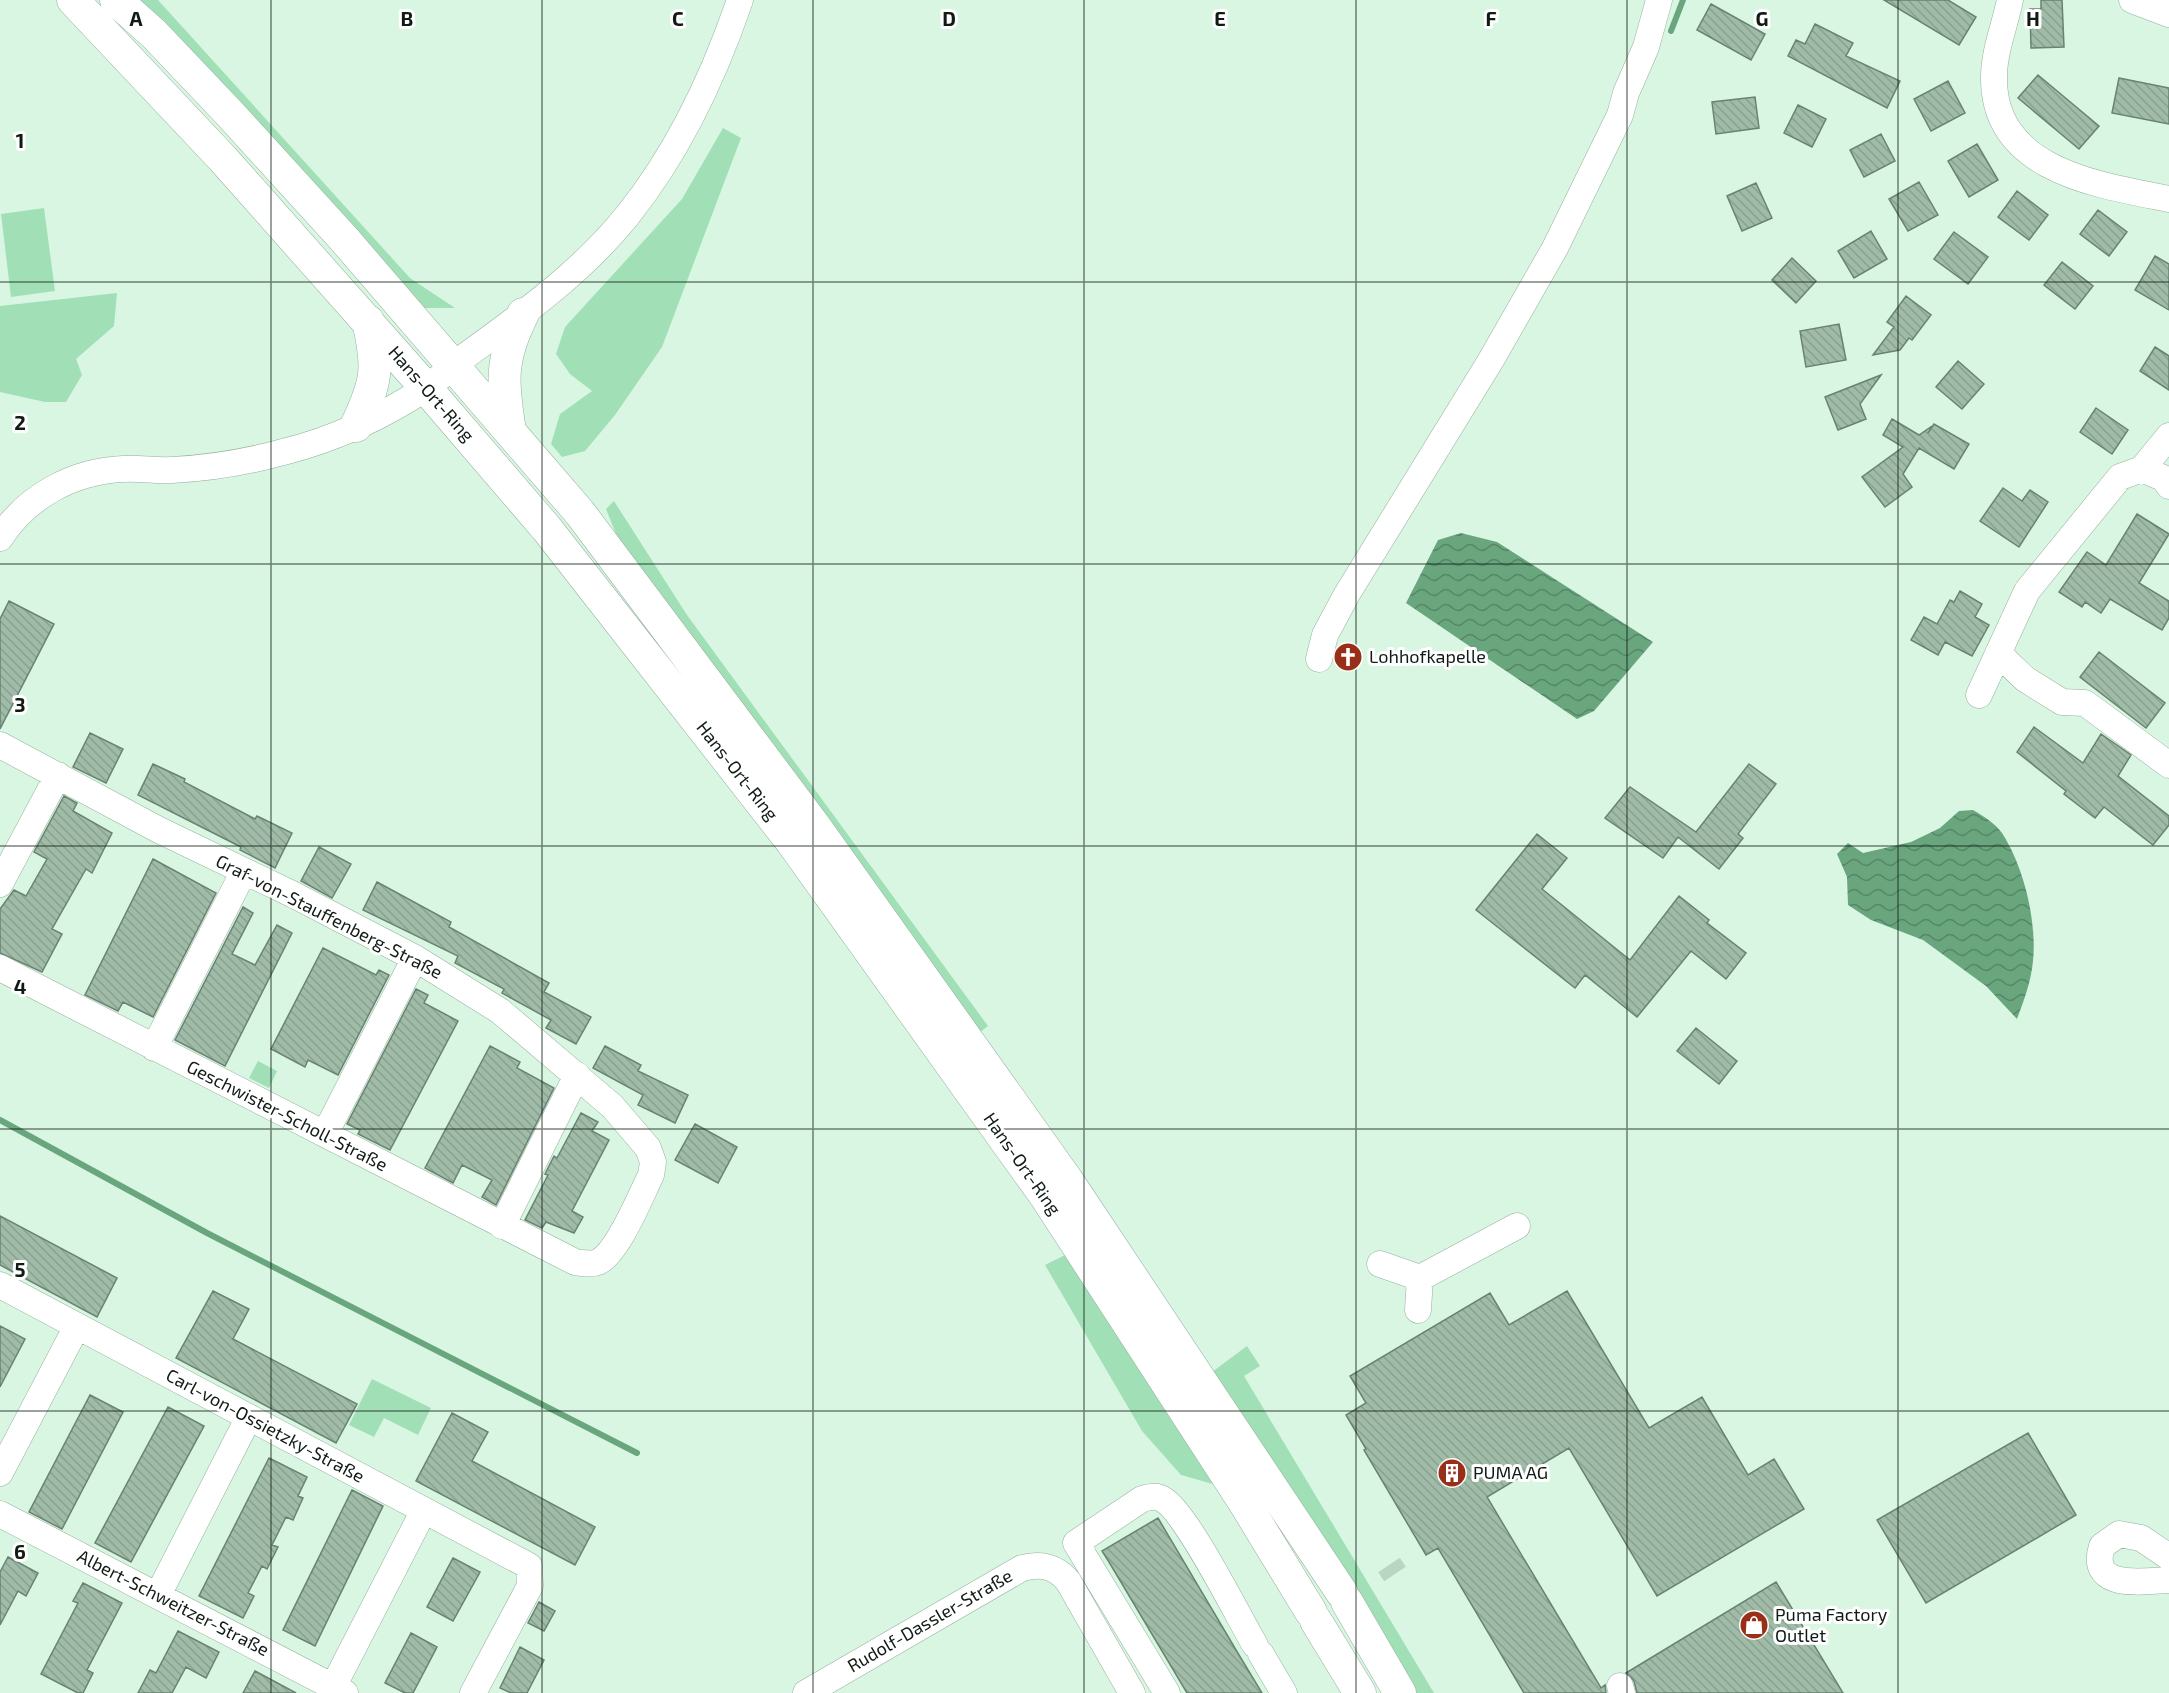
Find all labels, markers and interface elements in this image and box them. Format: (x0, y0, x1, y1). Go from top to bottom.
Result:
text: A (129, 6, 143, 30)
text: B (401, 6, 413, 30)
text: C (672, 6, 684, 30)
text: D (942, 6, 956, 30)
text: E (1214, 6, 1226, 30)
text: F (1485, 6, 1497, 30)
text: G (1756, 6, 1768, 30)
text: H (2026, 6, 2040, 30)
text: 1 (16, 128, 24, 152)
street label: Hans-Ort-Ring (384, 341, 479, 446)
text: 2 (14, 410, 26, 434)
church icon: Lohhofkapelle (1332, 641, 1364, 673)
place label: Lohhofkapelle (1369, 645, 1486, 667)
text: 3 (14, 692, 26, 716)
street label: Hans-Ort-Ring (692, 716, 783, 824)
street label: Graf-von-Stauffenberg-Straße (213, 849, 446, 983)
text: 4 (14, 974, 27, 998)
street label: Geschwister-Scholl-Straße (183, 1055, 391, 1175)
street label: Hans-Ort-Ring (979, 1108, 1066, 1219)
text: 5 (14, 1257, 26, 1281)
street label: Carl-von-Ossietzky-Straße (163, 1363, 368, 1487)
building icon: PUMA AG (1436, 1457, 1468, 1489)
place label: PUMA AG (1473, 1461, 1548, 1483)
text: 6 (14, 1539, 26, 1563)
street label: Albert-Schweitzer-Straße (74, 1544, 273, 1660)
street label: Rudolf-Dassler-Straße (843, 1564, 1016, 1676)
place label: Puma Factory Outlet (1775, 1603, 1888, 1646)
shop icon: Puma Factory Outlet (1738, 1609, 1770, 1641)

